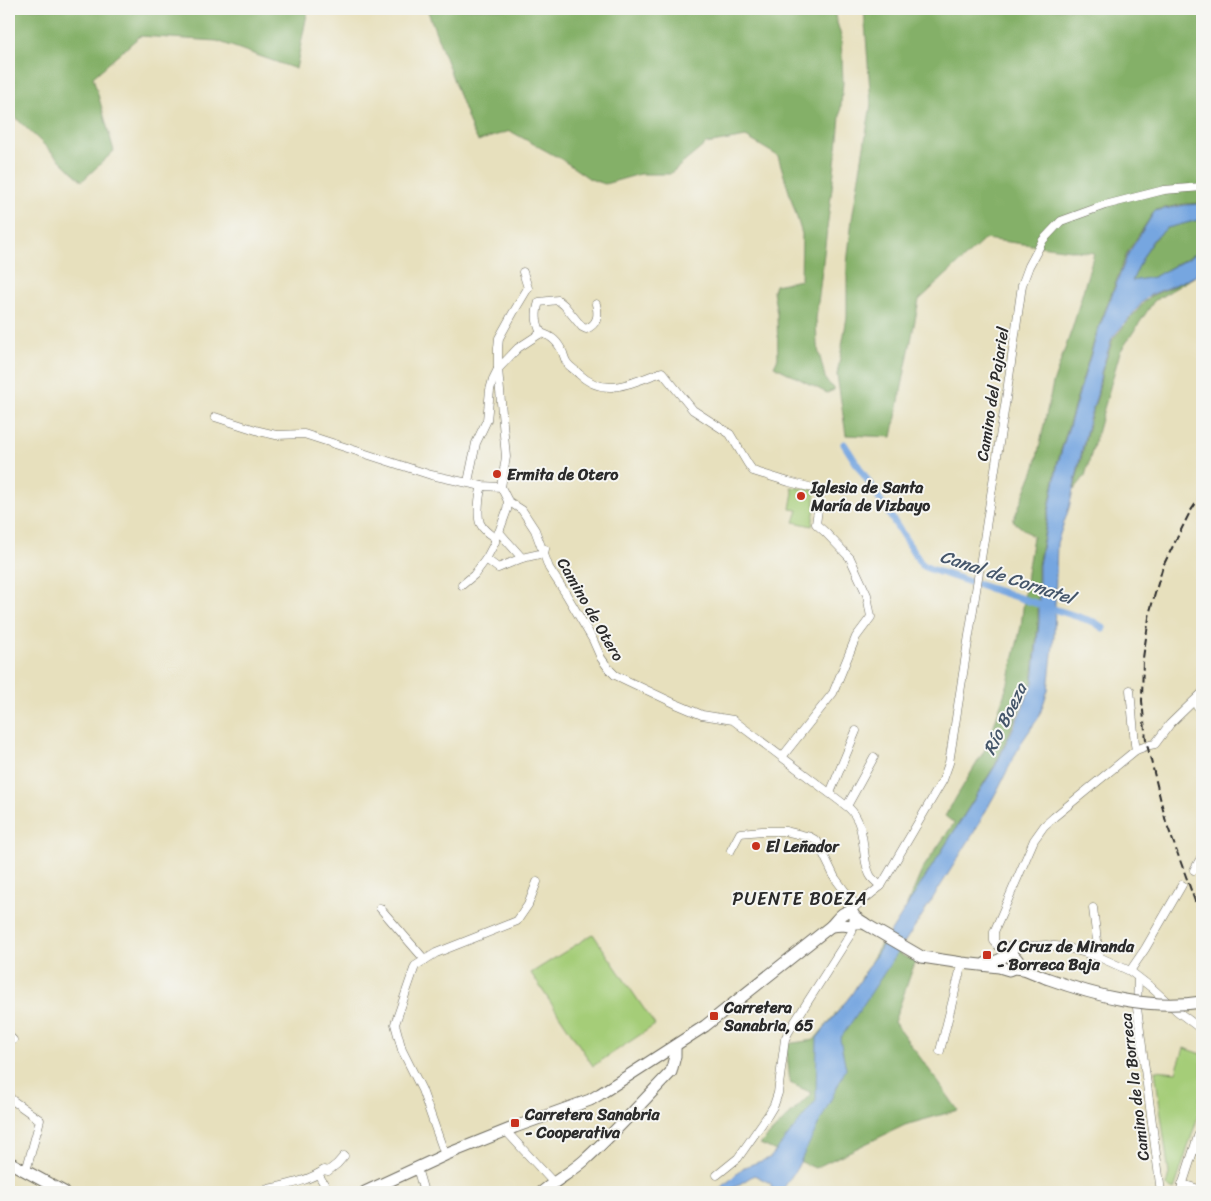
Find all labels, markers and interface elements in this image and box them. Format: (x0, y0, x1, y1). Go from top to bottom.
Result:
street label: Camino del Pajariel (968, 324, 1017, 463)
place label: Ermita de Otero (507, 460, 619, 489)
marker: Ermita de Otero (491, 468, 503, 480)
place label: Iglesia de Santa María de Vizbayo (810, 473, 930, 520)
marker: Iglesia de Santa María de Vizbayo (795, 490, 807, 502)
water label: Canal de Cornatel (936, 540, 1082, 615)
street label: Camino de Otero (549, 552, 632, 667)
water label: Río Boeza (974, 676, 1037, 760)
place label: El Leñador (766, 832, 840, 861)
marker: El Leñador (750, 840, 762, 852)
district label: PUENTE BOEZA (732, 883, 868, 915)
place label: C/ Cruz de Miranda - Borreca Baja (996, 932, 1135, 979)
marker: C/ Cruz de Miranda - Borreca Baja (981, 949, 993, 961)
place label: Carretera Sanabria, 65 (723, 993, 814, 1040)
marker: Carretera Sanabria, 65 (708, 1010, 720, 1022)
street label: Camino de la Borreca (1111, 1011, 1158, 1162)
place label: Carretera Sanabria - Cooperativa (524, 1100, 661, 1147)
marker: Carretera Sanabria - Cooperativa (509, 1117, 521, 1129)

